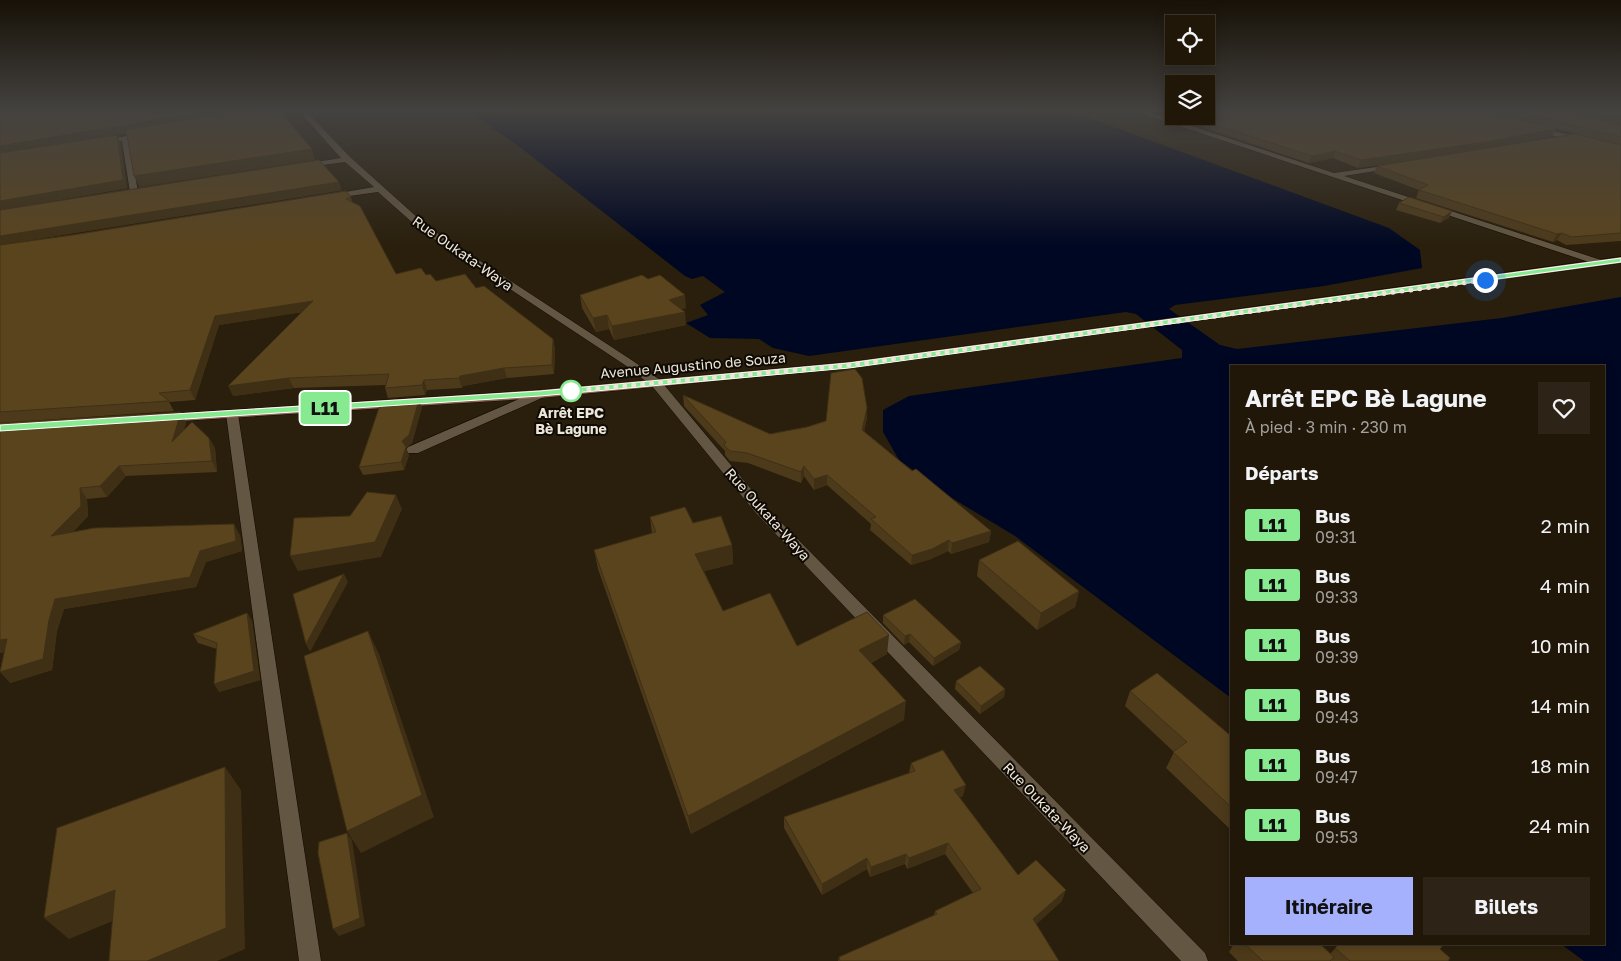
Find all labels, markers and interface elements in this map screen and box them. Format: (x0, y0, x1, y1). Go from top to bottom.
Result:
map controls (1165, 15, 1215, 125)
button: locate (1165, 15, 1215, 65)
button: layers (1165, 75, 1215, 125)
street label: Rue Oukata-Waya (410, 212, 516, 294)
your location (1473, 268, 1498, 293)
street label: Avenue Augustino de Souza (600, 348, 786, 382)
marker: Arrêt EPC Bè Lagune (560, 380, 582, 402)
button: heart (1538, 382, 1590, 434)
text: Arrêt EPC Bè Lagune (1245, 383, 1487, 412)
line badge: L11 (296, 392, 354, 424)
text: L11 (311, 397, 339, 419)
place label: Arrêt EPC Bè Lagune (535, 404, 607, 437)
text: À pied · 3 min · 230 m (1245, 417, 1407, 437)
text: Départs (1245, 461, 1319, 484)
street label: Rue Oukata-Waya (722, 464, 814, 564)
text: Bus (1315, 504, 1350, 527)
text: L11 (1258, 514, 1287, 536)
text: 2 min (1541, 514, 1590, 537)
text: 09:31 (1315, 527, 1357, 547)
text: Bus (1315, 564, 1350, 587)
text: L11 (1258, 574, 1287, 596)
text: 4 min (1540, 574, 1590, 597)
text: 09:33 (1315, 587, 1358, 607)
text: Bus (1315, 624, 1350, 647)
text: L11 (1258, 634, 1287, 656)
text: 10 min (1531, 634, 1590, 657)
text: 09:39 (1315, 647, 1358, 667)
text: Bus (1315, 684, 1350, 707)
text: L11 (1258, 694, 1287, 716)
text: 14 min (1531, 694, 1590, 717)
text: 09:43 (1315, 707, 1359, 727)
text: Bus (1315, 744, 1350, 767)
text: L11 (1258, 754, 1287, 776)
text: 18 min (1531, 754, 1590, 777)
street label: Rue Oukata-Waya (1000, 759, 1094, 855)
text: 09:47 (1315, 767, 1358, 787)
text: Bus (1315, 804, 1350, 827)
text: L11 (1258, 814, 1287, 836)
text: 24 min (1529, 814, 1590, 837)
text: 09:53 (1315, 827, 1358, 847)
button: Itinéraire (1245, 877, 1413, 935)
button: Billets (1423, 877, 1590, 935)

